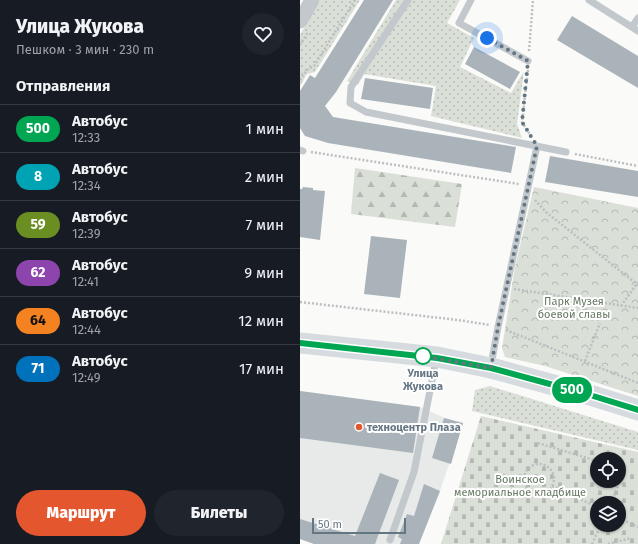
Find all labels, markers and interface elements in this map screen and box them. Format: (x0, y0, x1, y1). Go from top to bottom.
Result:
button: heart (242, 13, 284, 55)
text: Улица Жукова (16, 15, 144, 38)
your location (477, 28, 497, 48)
text: Пешком · 3 мин · 230 m (16, 42, 154, 57)
text: Отправления (16, 77, 110, 95)
text: Автобус (72, 112, 128, 130)
text: 500 (26, 120, 50, 137)
text: 1 мин (246, 120, 284, 138)
text: 12:33 (72, 130, 100, 145)
text: Автобус (72, 160, 128, 178)
text: 8 (34, 168, 42, 185)
text: 2 мин (245, 168, 284, 186)
text: 12:34 (72, 178, 101, 193)
text: Автобус (72, 208, 128, 226)
text: 59 (30, 216, 46, 233)
text: 7 мин (245, 216, 284, 234)
text: 12:39 (72, 226, 100, 241)
text: Автобус (72, 256, 128, 274)
text: 62 (31, 264, 45, 281)
text: 9 мин (244, 264, 284, 282)
text: 12:41 (72, 274, 99, 289)
park label: Парк Музея боевой славы (538, 295, 610, 321)
text: Автобус (72, 304, 128, 322)
text: 64 (30, 312, 46, 329)
text: 12 мин (238, 312, 284, 330)
text: 12:44 (72, 322, 101, 337)
marker: Улица Жукова (414, 347, 432, 365)
text: Автобус (72, 352, 128, 370)
text: 71 (32, 360, 44, 377)
text: 17 мин (239, 360, 284, 378)
place label: Улица Жукова (402, 367, 443, 393)
text: 12:49 (72, 370, 101, 385)
line badge: 500 (549, 377, 595, 403)
text: 500 (560, 381, 584, 398)
place label: техноцентр Плаза (367, 421, 461, 434)
marker: техноцентр Плаза (354, 422, 364, 432)
map controls (590, 452, 626, 532)
button: locate (590, 452, 626, 488)
park label: Воинское мемориальное кладбище (454, 473, 586, 499)
button: Маршрут (16, 490, 146, 536)
button: Билеты (154, 490, 284, 536)
button: layers (590, 496, 626, 532)
scale bar (312, 516, 406, 535)
text: 50 m (318, 518, 342, 531)

